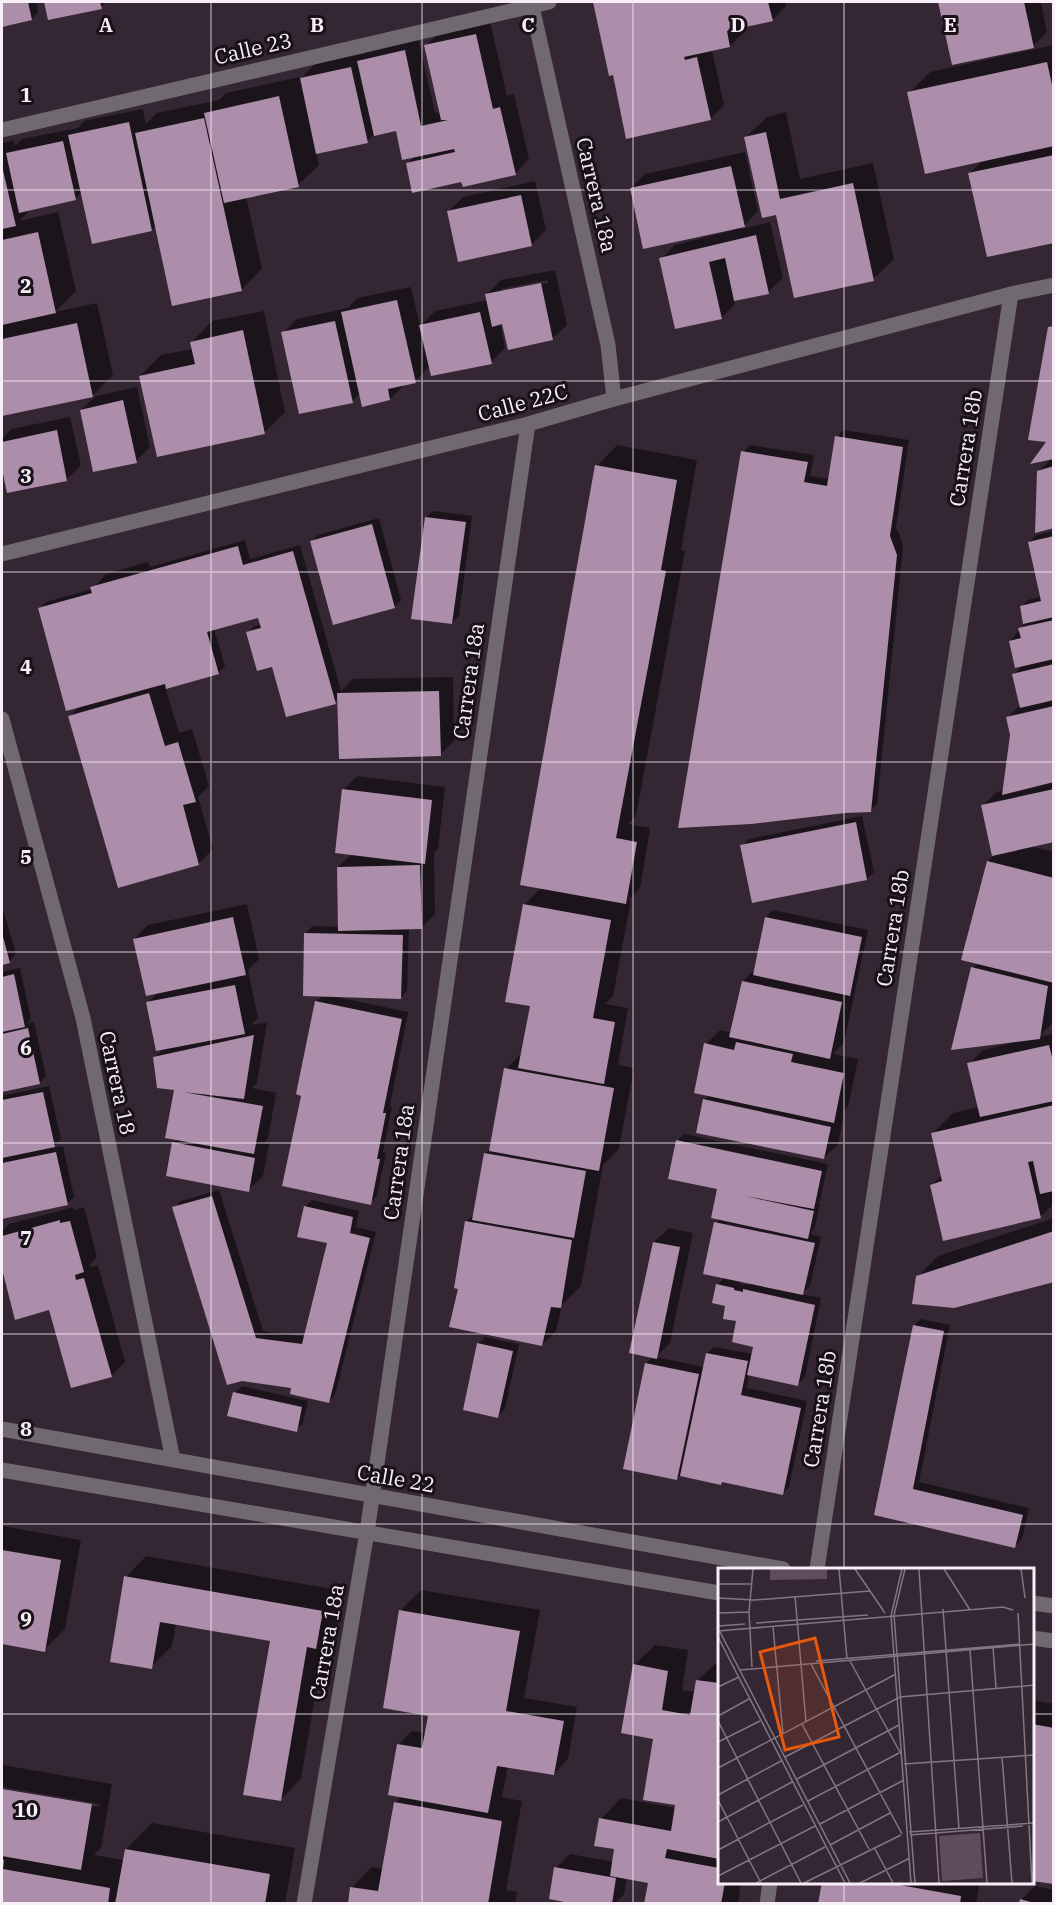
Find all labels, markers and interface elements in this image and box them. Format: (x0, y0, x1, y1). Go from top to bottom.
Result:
text: A (99, 11, 113, 38)
text: B (310, 11, 324, 38)
text: C (521, 11, 535, 38)
text: D (730, 11, 746, 38)
text: E (943, 11, 957, 38)
street label: Calle 23 (211, 26, 294, 71)
text: 1 (20, 81, 32, 108)
street label: Carrera 18a (570, 135, 624, 255)
text: 2 (20, 272, 32, 299)
street label: Calle 22C (474, 377, 571, 428)
street label: Carrera 18b (942, 387, 988, 508)
text: 3 (20, 462, 32, 489)
street label: Carrera 18a (446, 621, 490, 741)
text: 4 (20, 653, 32, 680)
text: 5 (20, 843, 32, 870)
street label: Carrera 18b (869, 867, 915, 988)
street label: Carrera 18 (93, 1028, 143, 1137)
text: 6 (20, 1034, 32, 1061)
street label: Carrera 18a (376, 1102, 420, 1222)
text: 7 (20, 1224, 32, 1251)
street label: Carrera 18b (796, 1348, 842, 1469)
text: 8 (20, 1415, 32, 1442)
street label: Calle 22 (355, 1457, 437, 1499)
inset map (718, 1568, 1034, 1884)
street label: Carrera 18a (302, 1582, 350, 1702)
text: 9 (20, 1605, 32, 1632)
text: 10 (14, 1796, 38, 1823)

